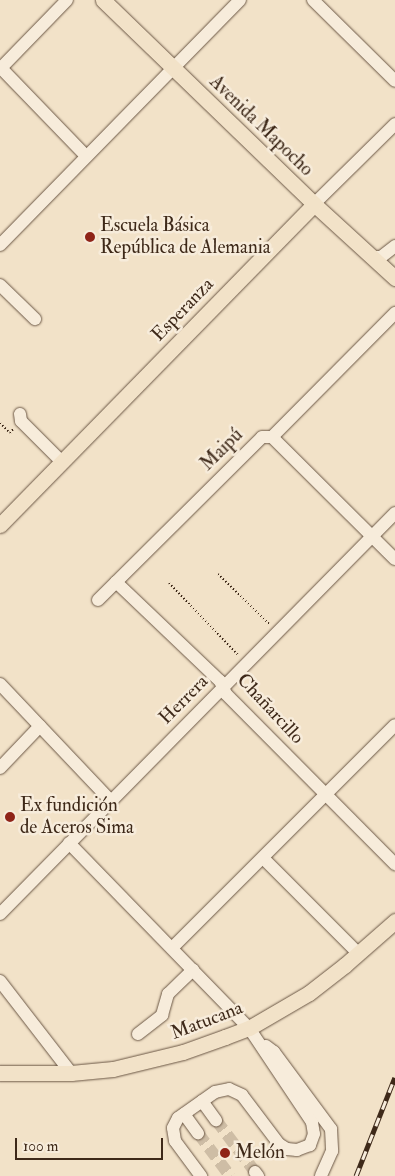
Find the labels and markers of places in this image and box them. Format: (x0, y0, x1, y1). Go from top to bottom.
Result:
place label: Escuela Básica República de Alemania (100, 215, 271, 259)
marker: Escuela Básica República de Alemania (84, 231, 96, 243)
place label: Ex fundición de Aceros Sima (20, 795, 134, 839)
marker: Ex fundición de Aceros Sima (4, 811, 16, 823)
place label: Melón (235, 1142, 285, 1164)
marker: Melón (219, 1147, 231, 1159)

